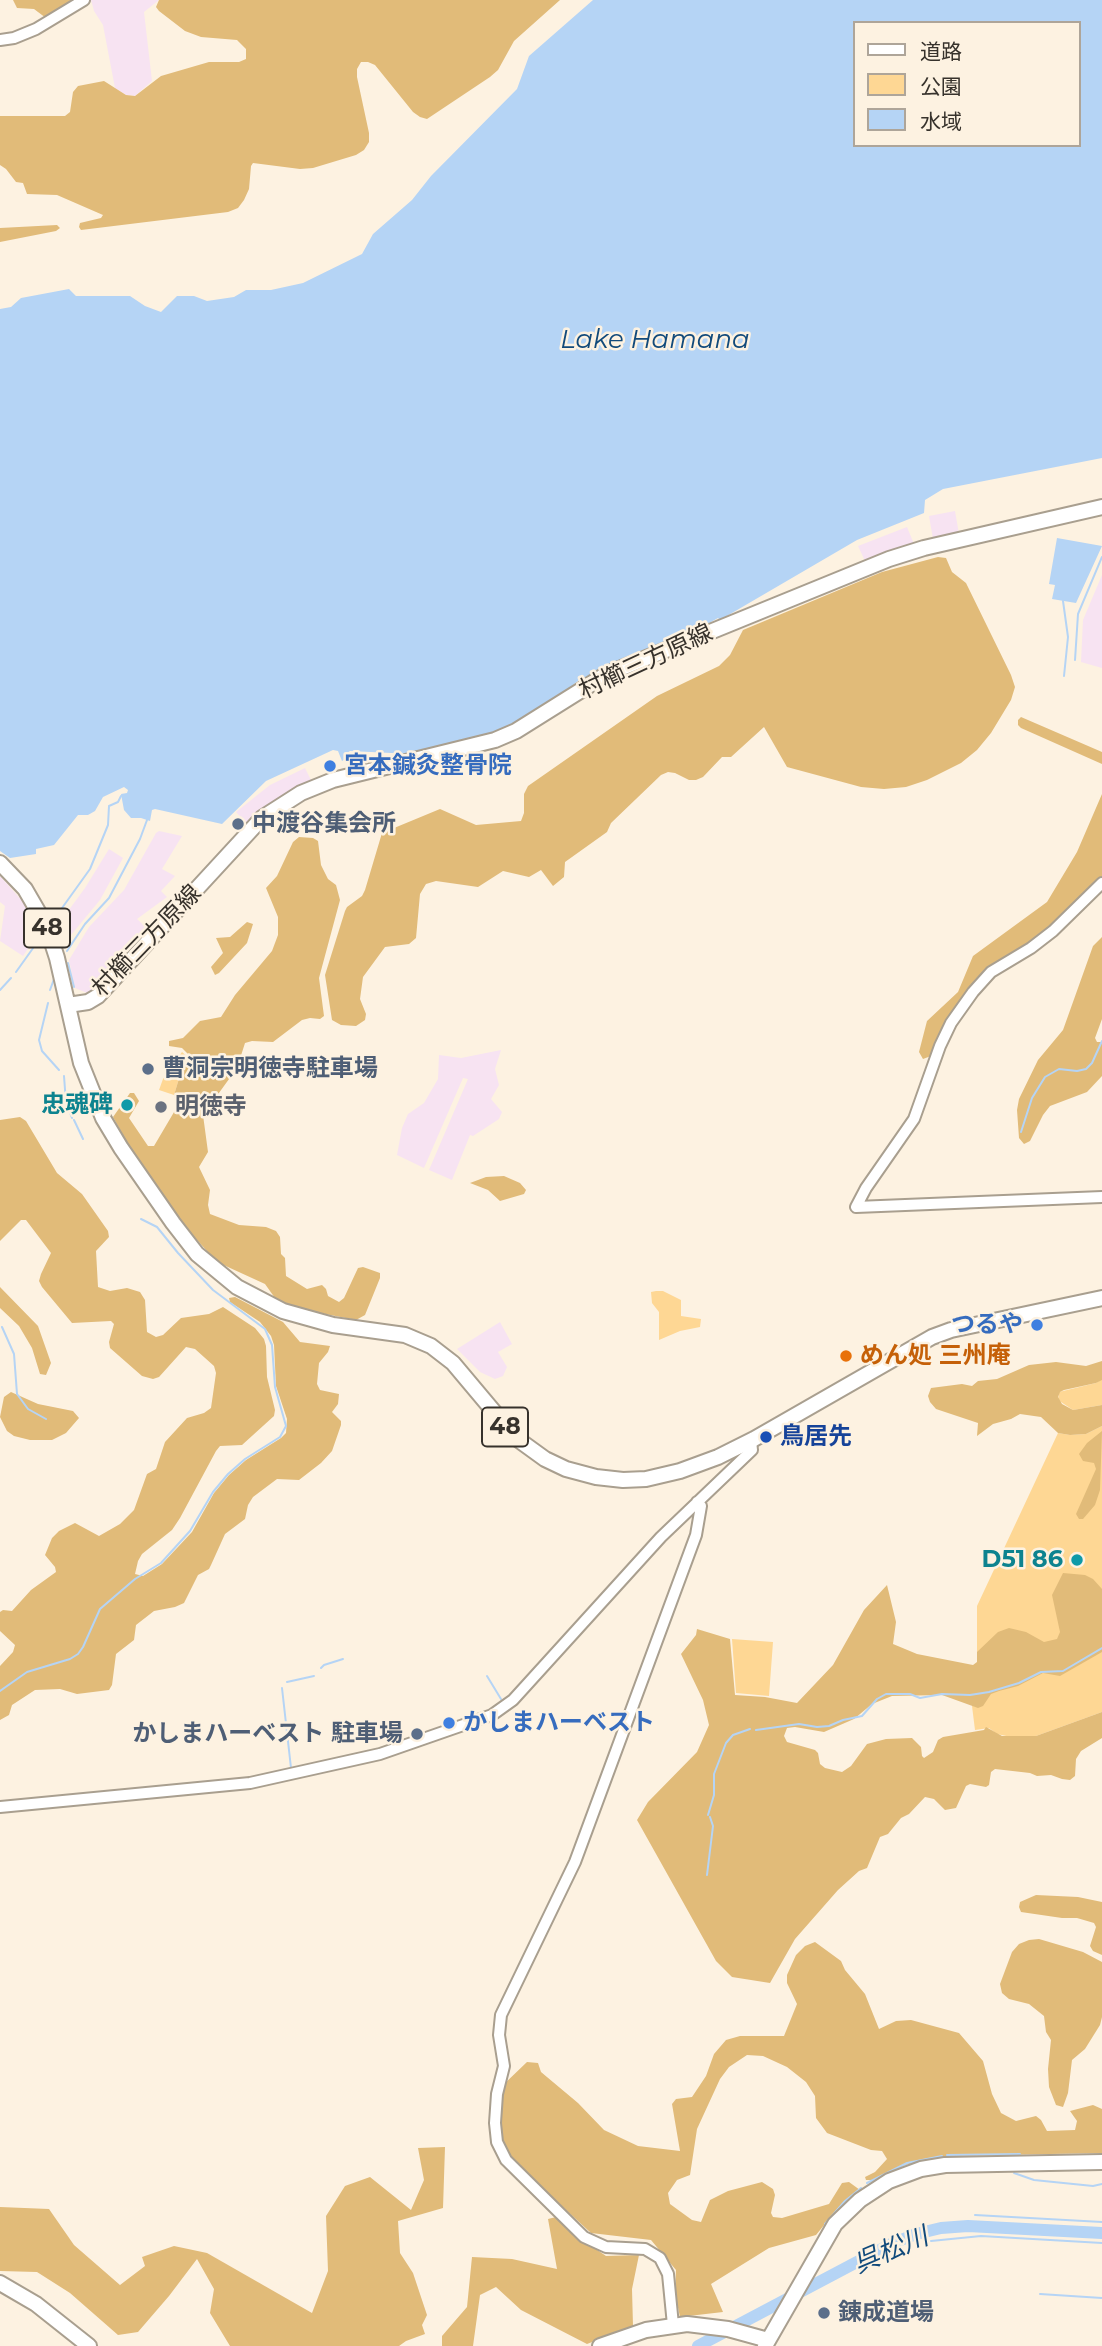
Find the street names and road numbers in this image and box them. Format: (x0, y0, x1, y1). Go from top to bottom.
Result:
street label: 村櫛三方原線 (575, 619, 717, 705)
street label: 村櫛三方原線 (87, 879, 207, 1003)
road number: 48 (24, 909, 70, 948)
road number: 48 (482, 1408, 528, 1446)

